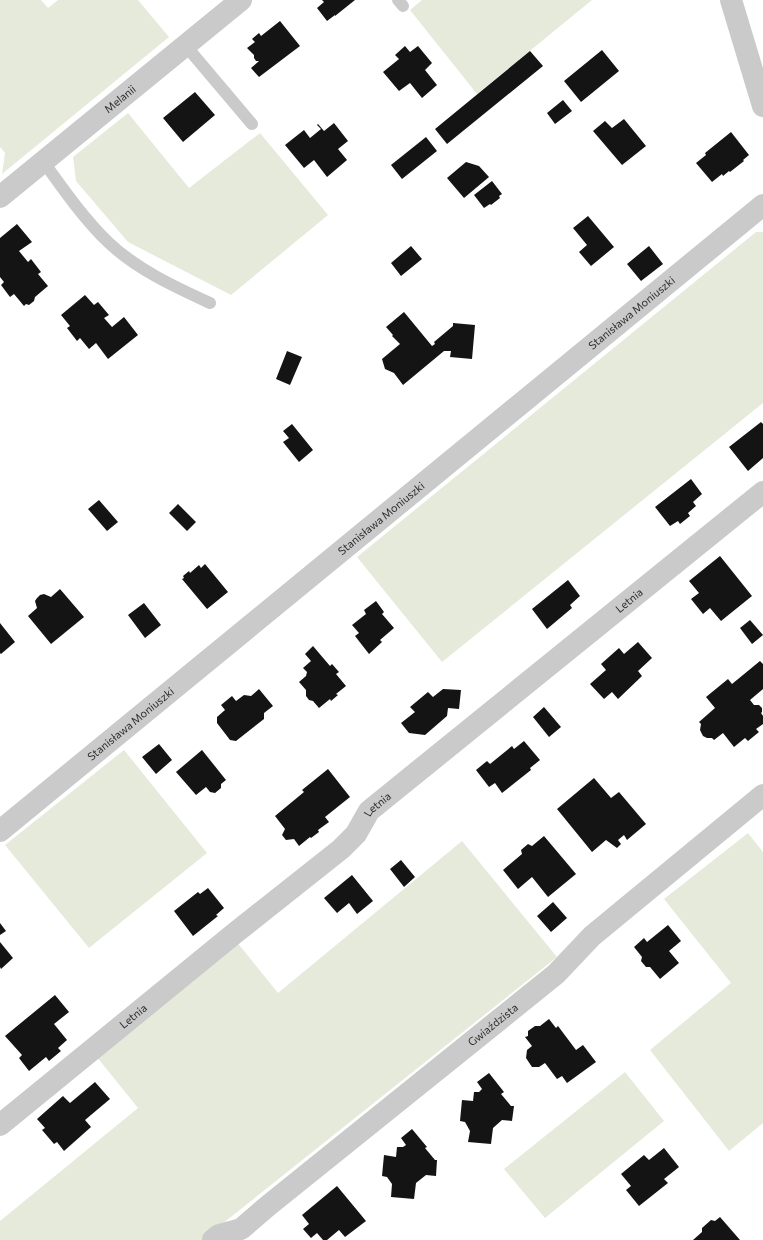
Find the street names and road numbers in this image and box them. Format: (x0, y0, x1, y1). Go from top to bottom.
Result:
street label: Melanii (101, 82, 138, 115)
street label: Stanisława Moniuszki (585, 273, 677, 352)
street label: Stanisława Moniuszki (335, 479, 427, 557)
street label: Letnia (612, 585, 645, 615)
street label: Stanisława Moniuszki (84, 684, 176, 763)
street label: Letnia (360, 789, 393, 818)
street label: Gwiaździsta (465, 1000, 520, 1048)
street label: Letnia (117, 1001, 149, 1031)

